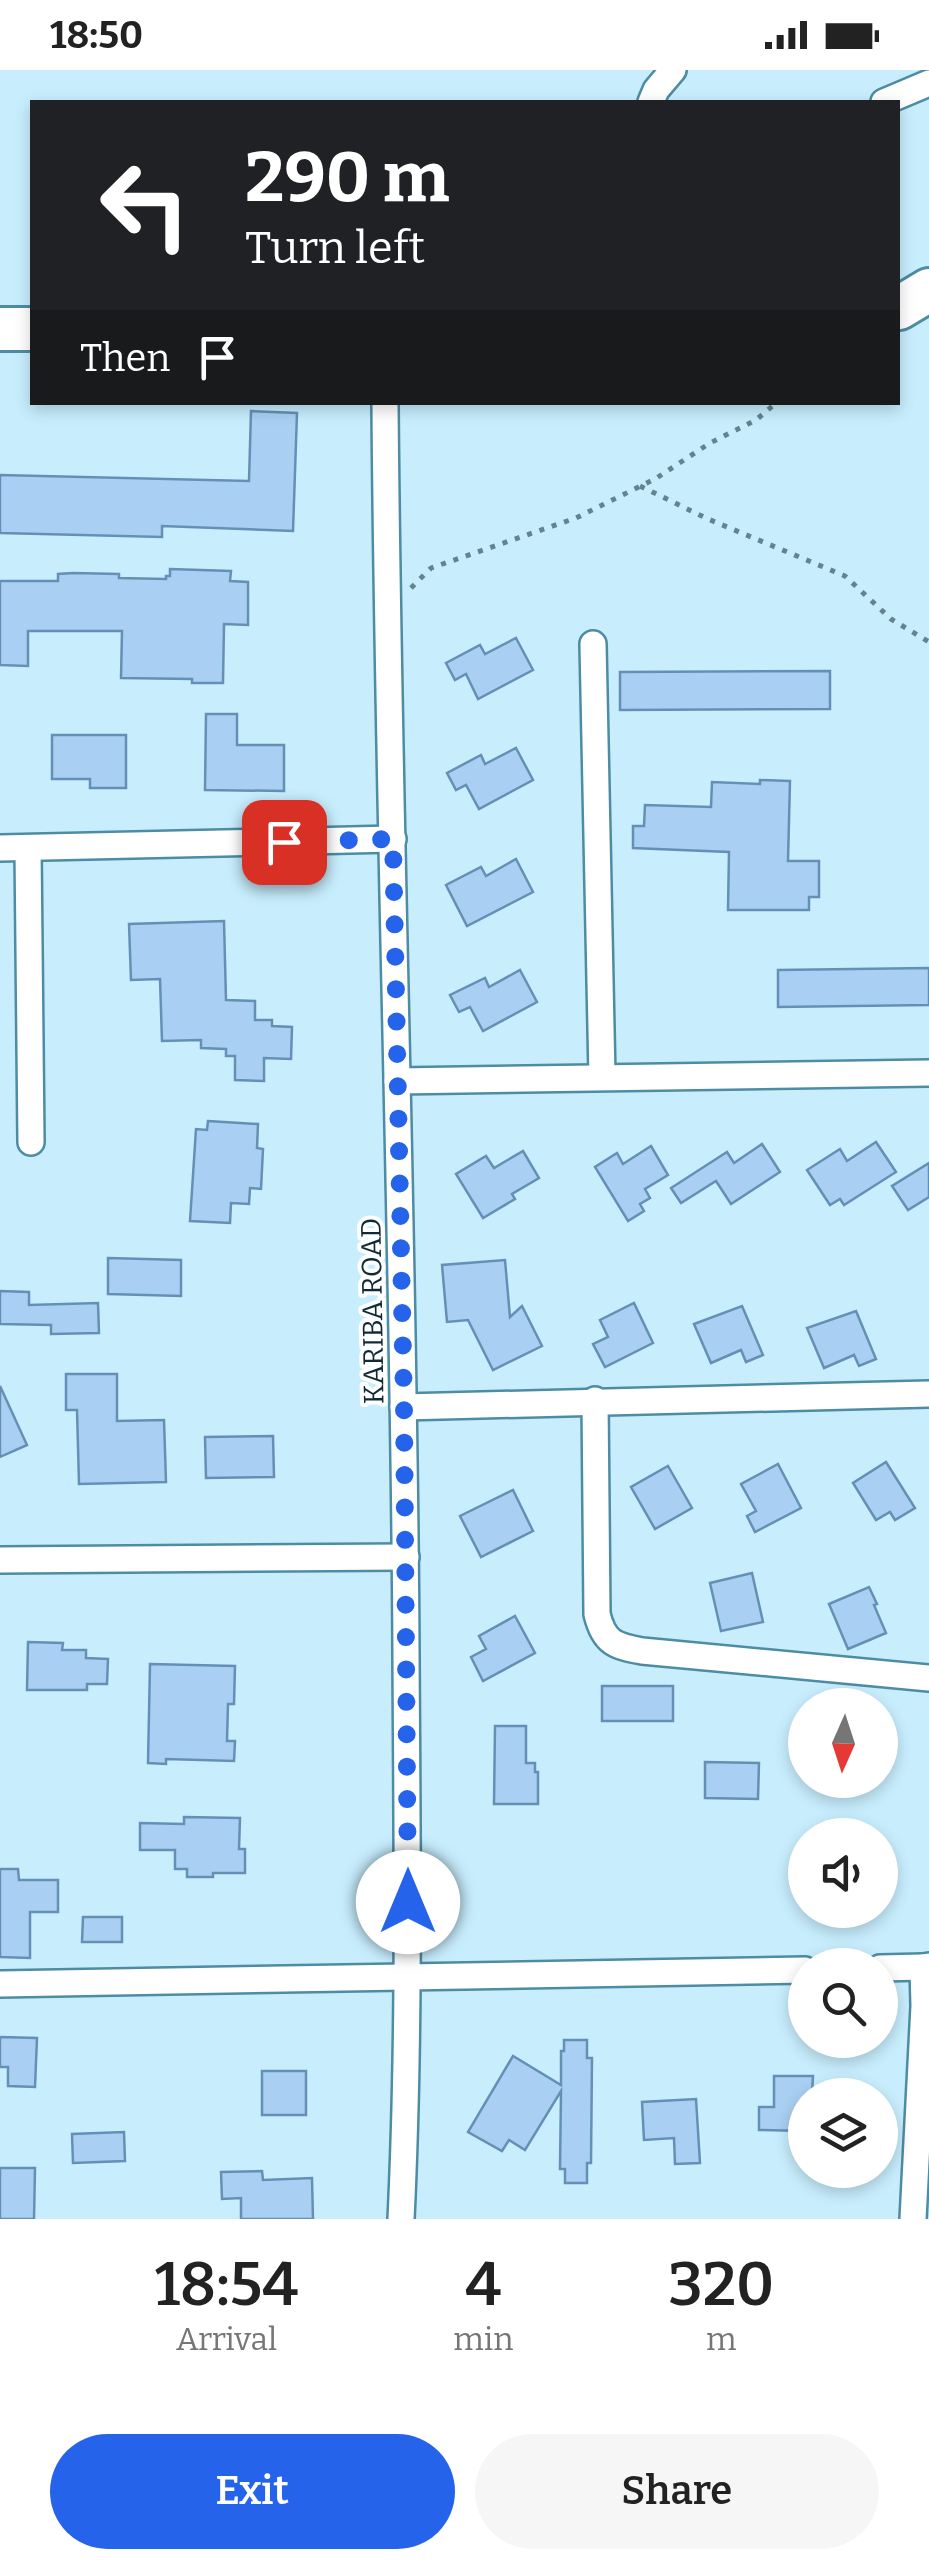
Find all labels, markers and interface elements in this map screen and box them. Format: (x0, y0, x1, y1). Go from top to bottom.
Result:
text: 18:50 (50, 12, 143, 58)
text: 290 m (245, 136, 450, 220)
icon: left (80, 140, 210, 270)
text: Turn left (245, 221, 425, 275)
icon: arrive (190, 330, 245, 385)
text: Then (80, 335, 170, 381)
pin (242, 800, 327, 885)
icon: arrive (257, 815, 312, 870)
street label: KARIBA ROAD (354, 1218, 391, 1404)
north arrow (788, 1688, 898, 1798)
map controls (788, 1688, 898, 2188)
button: sound (788, 1818, 898, 1928)
position arrow (356, 1850, 460, 1954)
button: search (788, 1948, 898, 2058)
button: layers (788, 2078, 898, 2188)
text: 18:54 (155, 2249, 298, 2321)
text: 4 (465, 2249, 501, 2321)
text: 320 (668, 2249, 774, 2321)
text: Arrival (176, 2320, 277, 2358)
text: min (453, 2320, 513, 2358)
text: m (706, 2320, 737, 2358)
button: Exit (50, 2434, 455, 2549)
button: Share (475, 2434, 879, 2549)

